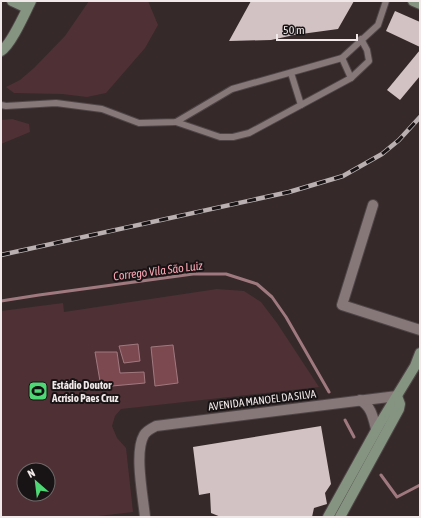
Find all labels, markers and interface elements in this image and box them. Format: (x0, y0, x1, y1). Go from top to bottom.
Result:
scale bar (277, 16, 357, 42)
text: 50 m (283, 23, 305, 37)
water label: Corrego Vila São Luiz (113, 258, 204, 283)
place label: Estádio Doutor Acrísio Paes Cruz (51, 379, 119, 404)
sports icon: Estádio Doutor Acrísio Paes Cruz (27, 380, 49, 402)
street label: AVENIDA MANOEL DA SILVA (207, 387, 317, 413)
north arrow (16, 462, 56, 502)
text: N (26, 466, 37, 480)

